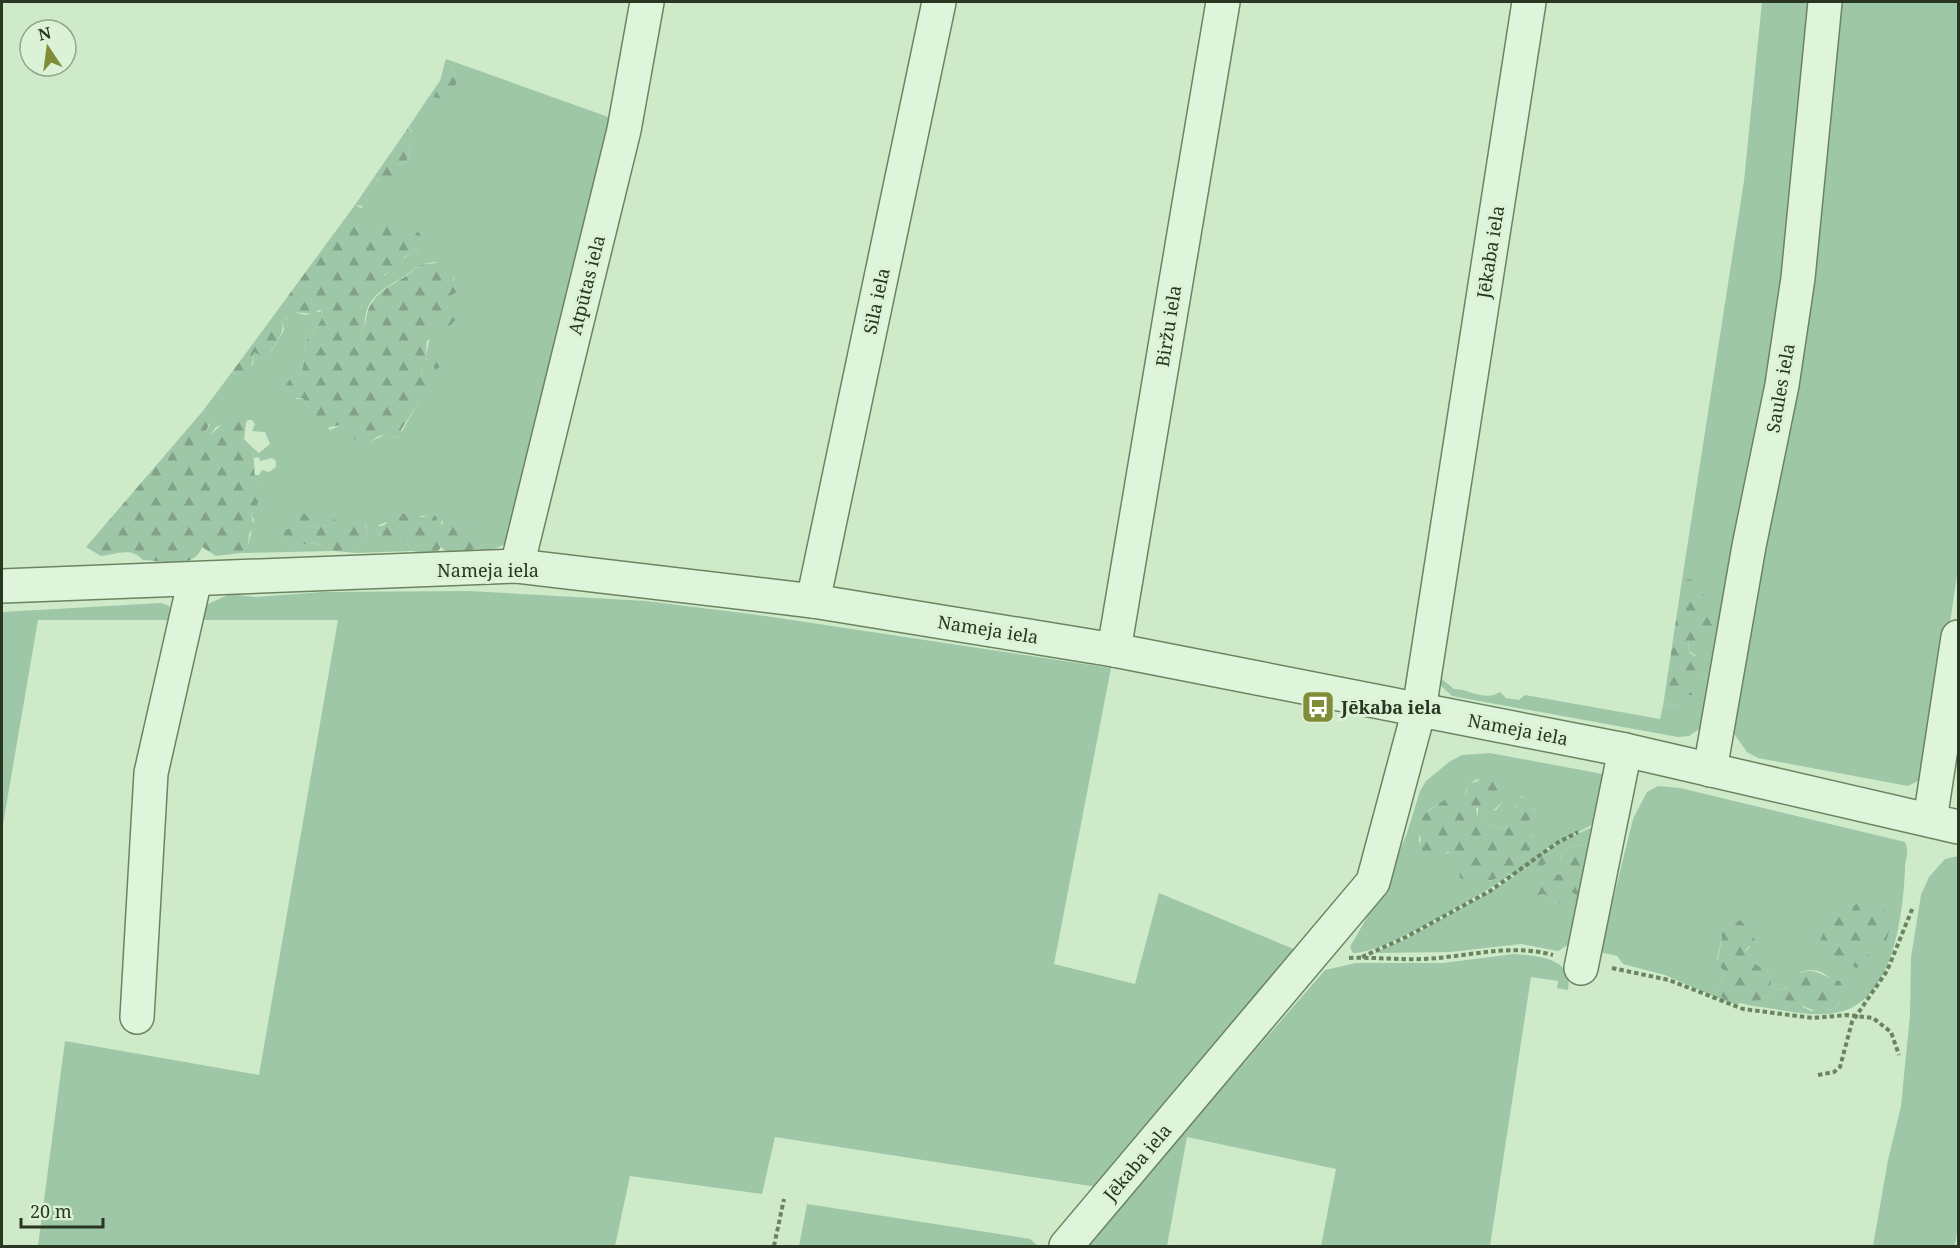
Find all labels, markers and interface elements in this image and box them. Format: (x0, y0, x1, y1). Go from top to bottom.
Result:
north arrow (18, 18, 78, 78)
text: N (36, 21, 54, 46)
street label: Jēkaba iela (1471, 204, 1509, 301)
street label: Atpūtas iela (562, 233, 610, 337)
street label: Sila iela (857, 266, 895, 336)
street label: Biržu iela (1150, 283, 1186, 369)
street label: Saules iela (1760, 341, 1800, 435)
street label: Nameja iela (437, 558, 539, 582)
street label: Nameja iela (936, 609, 1040, 649)
bus stop icon: Jēkaba iela (1300, 689, 1336, 725)
place label: Jēkaba iela (1340, 695, 1442, 719)
street label: Nameja iela (1466, 708, 1570, 750)
street label: Jēkaba iela (1097, 1118, 1176, 1206)
scale bar (21, 1191, 104, 1229)
text: 20 m (30, 1199, 72, 1223)

